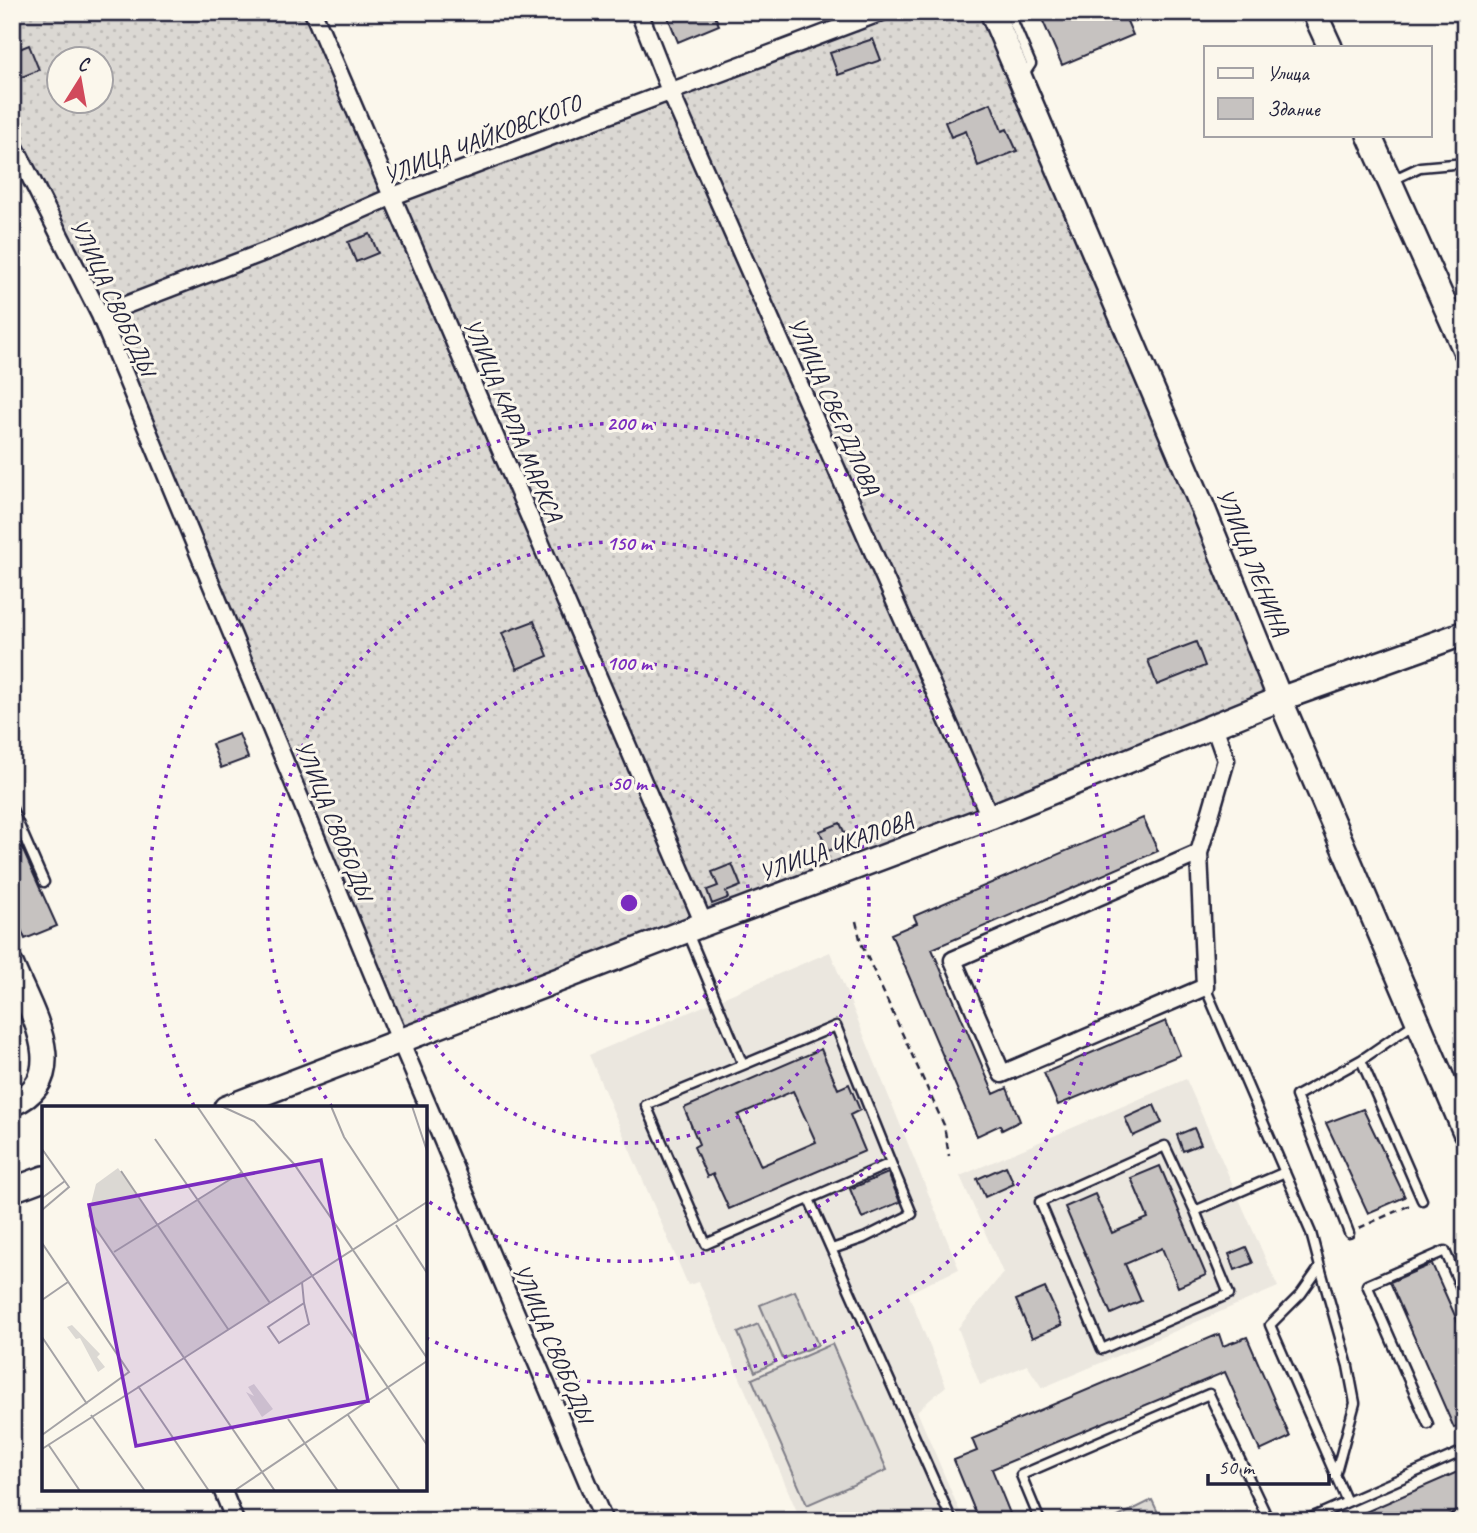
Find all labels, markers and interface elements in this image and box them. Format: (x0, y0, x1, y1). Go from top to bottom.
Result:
north arrow (46, 46, 116, 116)
legend (1204, 46, 1432, 136)
text: С (76, 52, 93, 77)
text: Улица (1267, 60, 1310, 86)
street label: УЛИЦА ЧАЙКОВСКОГО (379, 86, 588, 190)
text: Здание (1267, 96, 1321, 122)
street label: УЛИЦА СВОБОДЫ (64, 214, 164, 384)
street label: УЛИЦА СВЕРДЛОВА (781, 313, 887, 500)
street label: УЛИЦА КАРЛА МАРКСА (457, 314, 570, 527)
text: 200 m (606, 410, 654, 436)
street label: УЛИЦА ЛЕНИНА (1210, 484, 1297, 641)
text: 150 m (606, 530, 654, 556)
text: 100 m (606, 650, 654, 676)
street label: УЛИЦА СВОБОДЫ (288, 736, 381, 908)
text: 50 m (611, 770, 649, 796)
street label: УЛИЦА ЧКАЛОВА (755, 804, 918, 888)
centre of rings (617, 891, 641, 915)
inset map (42, 1106, 427, 1491)
street label: УЛИЦА СВОБОДЫ (506, 1259, 601, 1431)
scale bar (1208, 1442, 1328, 1486)
text: 50 m (1218, 1454, 1256, 1480)

